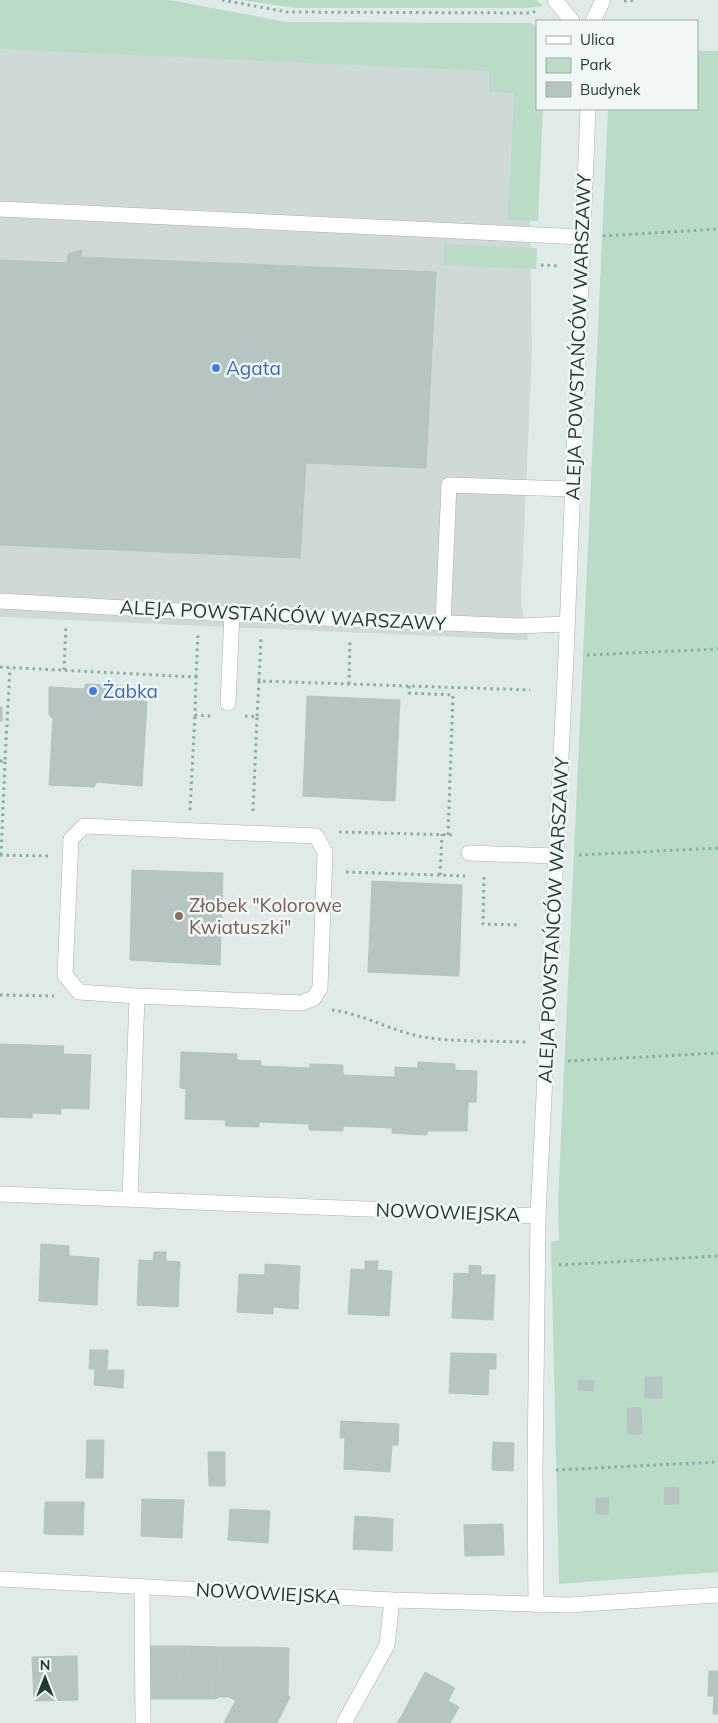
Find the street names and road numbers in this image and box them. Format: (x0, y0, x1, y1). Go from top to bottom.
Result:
street label: ALEJA POWSTAŃCÓW WARSZAWY (560, 173, 596, 501)
street label: ALEJA POWSTAŃCÓW WARSZAWY (119, 594, 447, 636)
street label: ALEJA POWSTAŃCÓW WARSZAWY (532, 756, 574, 1084)
street label: NOWOWIEJSKA (375, 1197, 521, 1227)
street label: NOWOWIEJSKA (195, 1577, 341, 1609)

